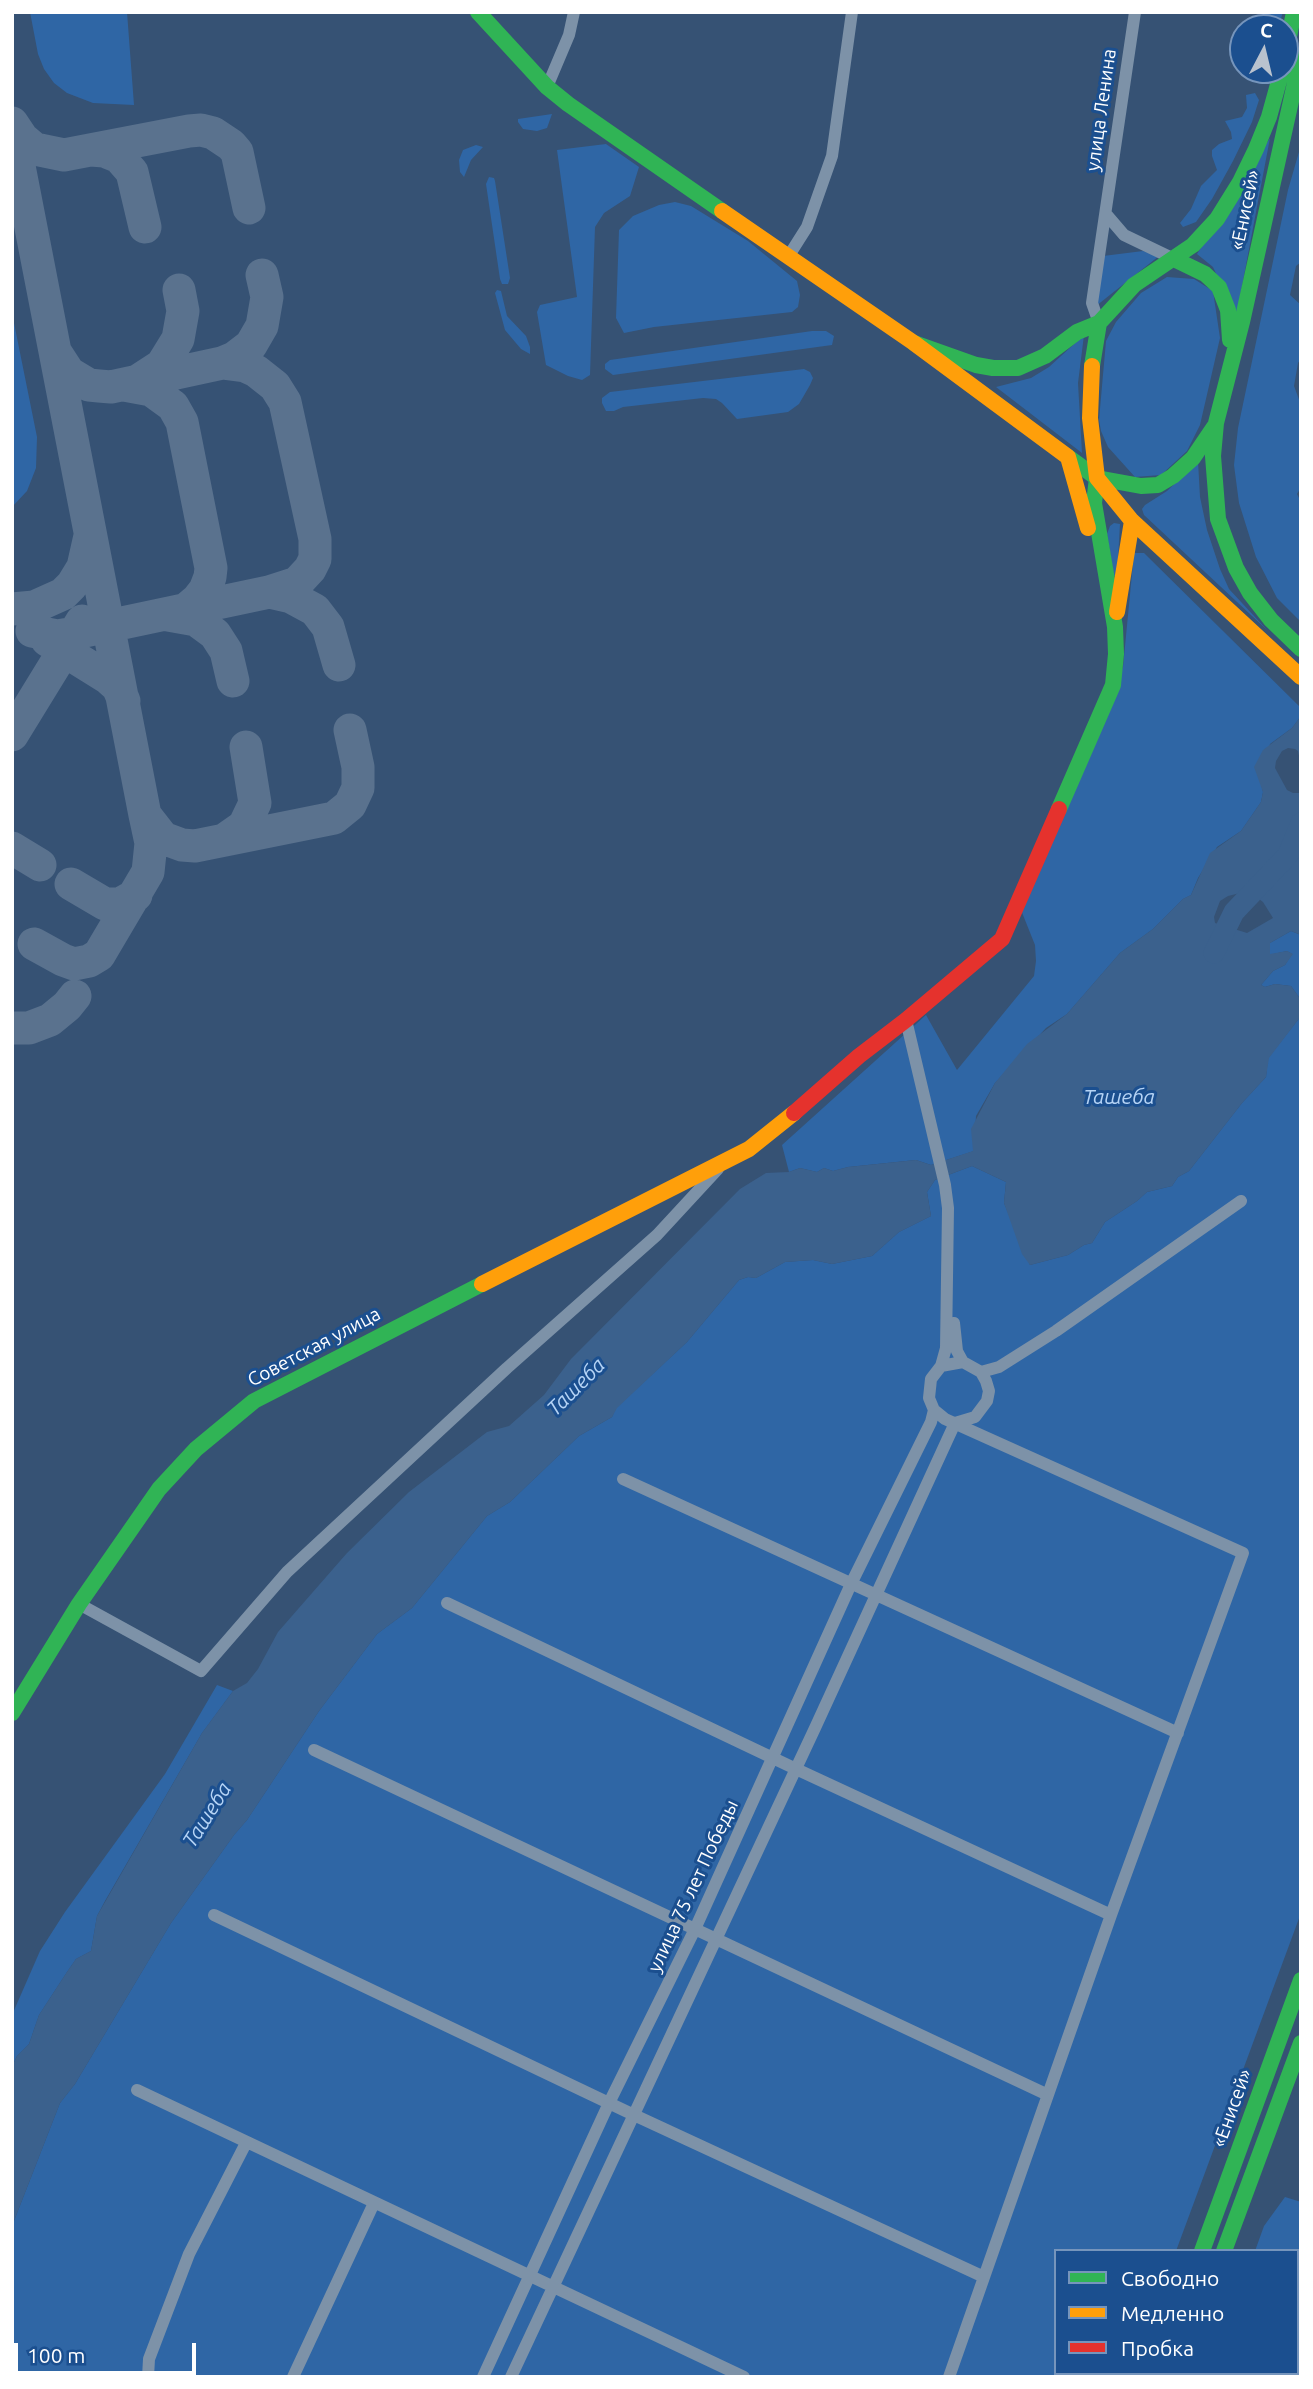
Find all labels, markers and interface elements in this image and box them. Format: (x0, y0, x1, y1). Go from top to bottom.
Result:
north arrow (1229, 14, 1299, 84)
text: С (1259, 18, 1274, 42)
street label: улица Ленина (1081, 47, 1121, 173)
street label: «Енисей» (1225, 168, 1265, 252)
water label: Ташеба (1083, 1084, 1155, 1110)
street label: Советская улица (244, 1302, 384, 1392)
water label: Ташеба (542, 1353, 610, 1421)
water label: Ташеба (177, 1778, 237, 1852)
street label: улица 75 лет Победы (643, 1796, 743, 1976)
street label: «Енисей» (1207, 2066, 1257, 2150)
legend (1054, 2249, 1299, 2375)
text: Свободно (1121, 2266, 1219, 2290)
text: Медленно (1121, 2301, 1224, 2325)
scale bar (18, 2330, 200, 2374)
text: Пробка (1121, 2336, 1194, 2360)
text: 100 m (27, 2343, 85, 2367)

